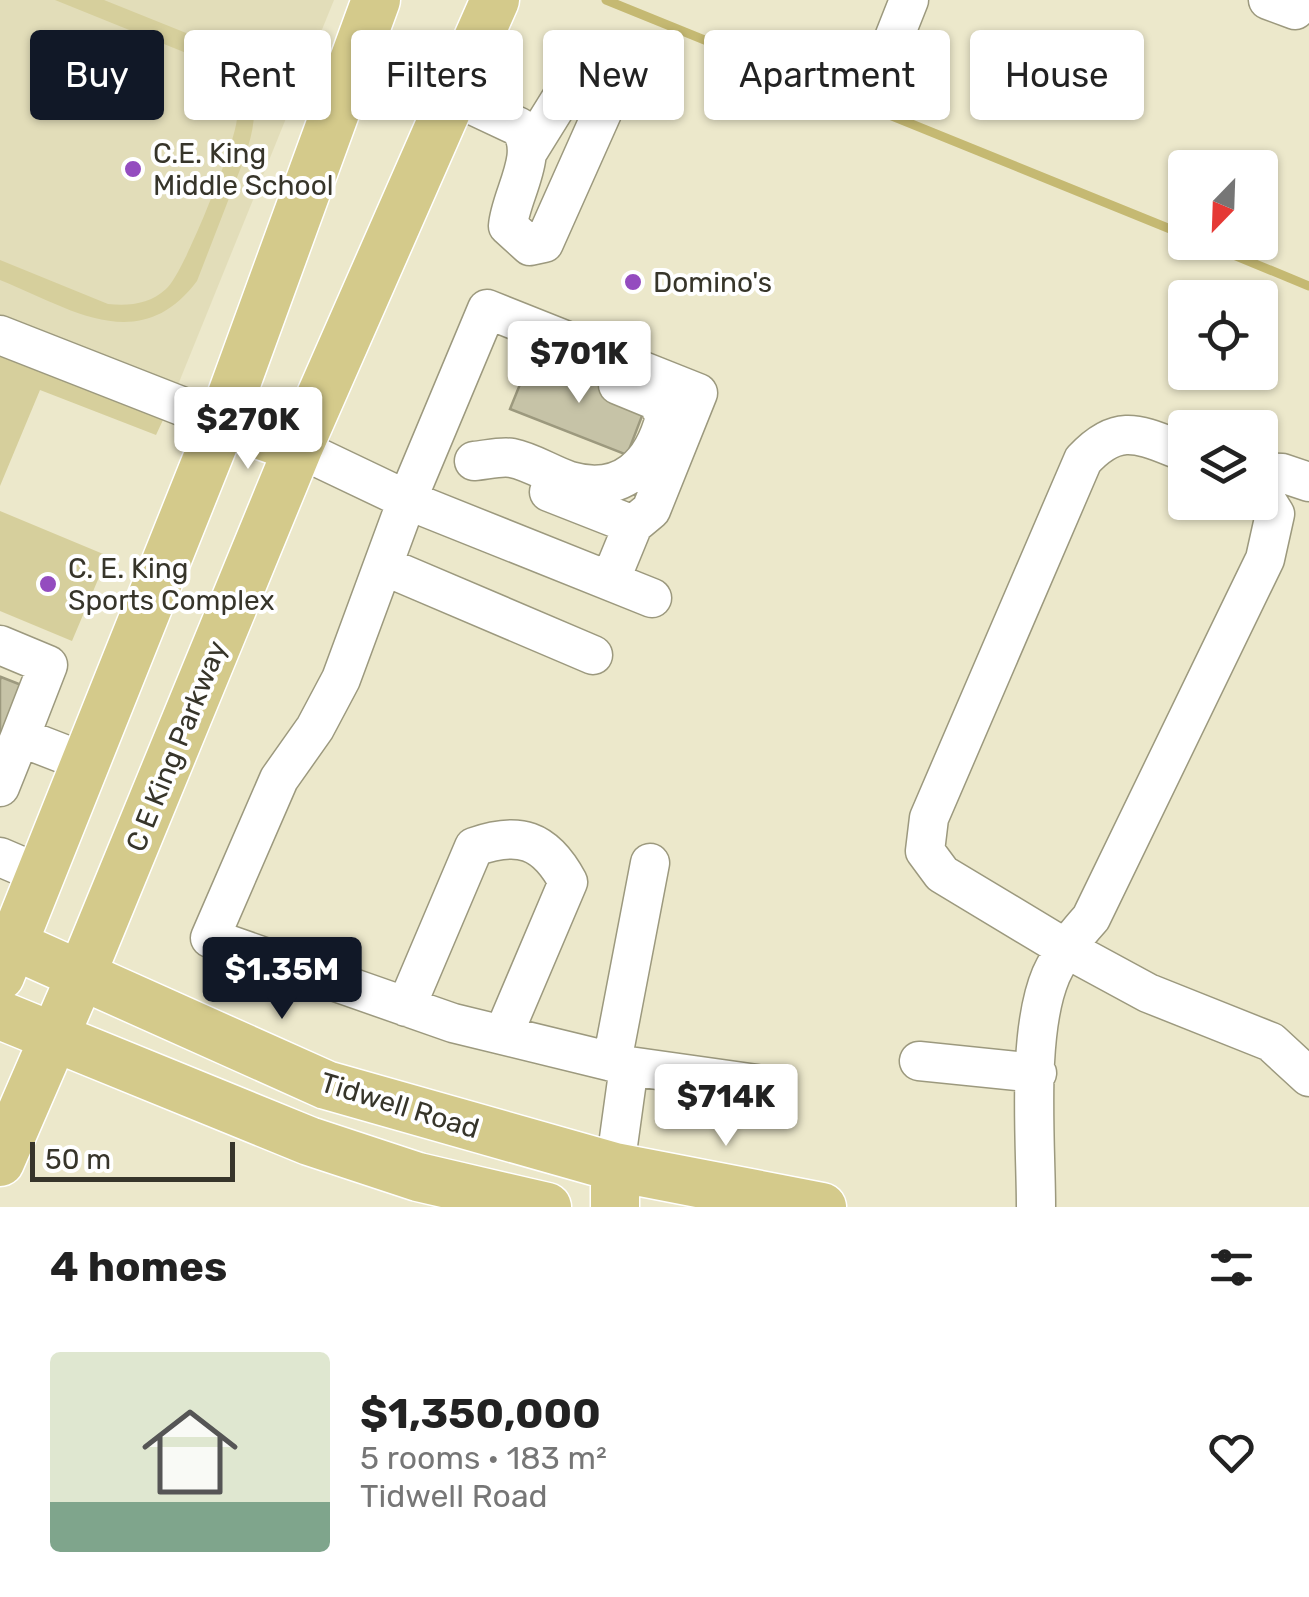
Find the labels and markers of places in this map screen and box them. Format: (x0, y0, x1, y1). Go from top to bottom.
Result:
place label: C.E. King Middle School (153, 137, 334, 202)
marker: C.E. King Middle School (122, 158, 144, 180)
place label: Domino's (653, 266, 772, 299)
marker: Domino's (622, 271, 644, 293)
pin: $701K (509, 321, 649, 406)
pin: $270K (178, 387, 318, 472)
place label: C. E. King Sports Complex (68, 552, 274, 617)
marker: C. E. King Sports Complex (37, 573, 59, 595)
pin: $1.35M (201, 937, 363, 1022)
pin: $714K (656, 1064, 796, 1149)

